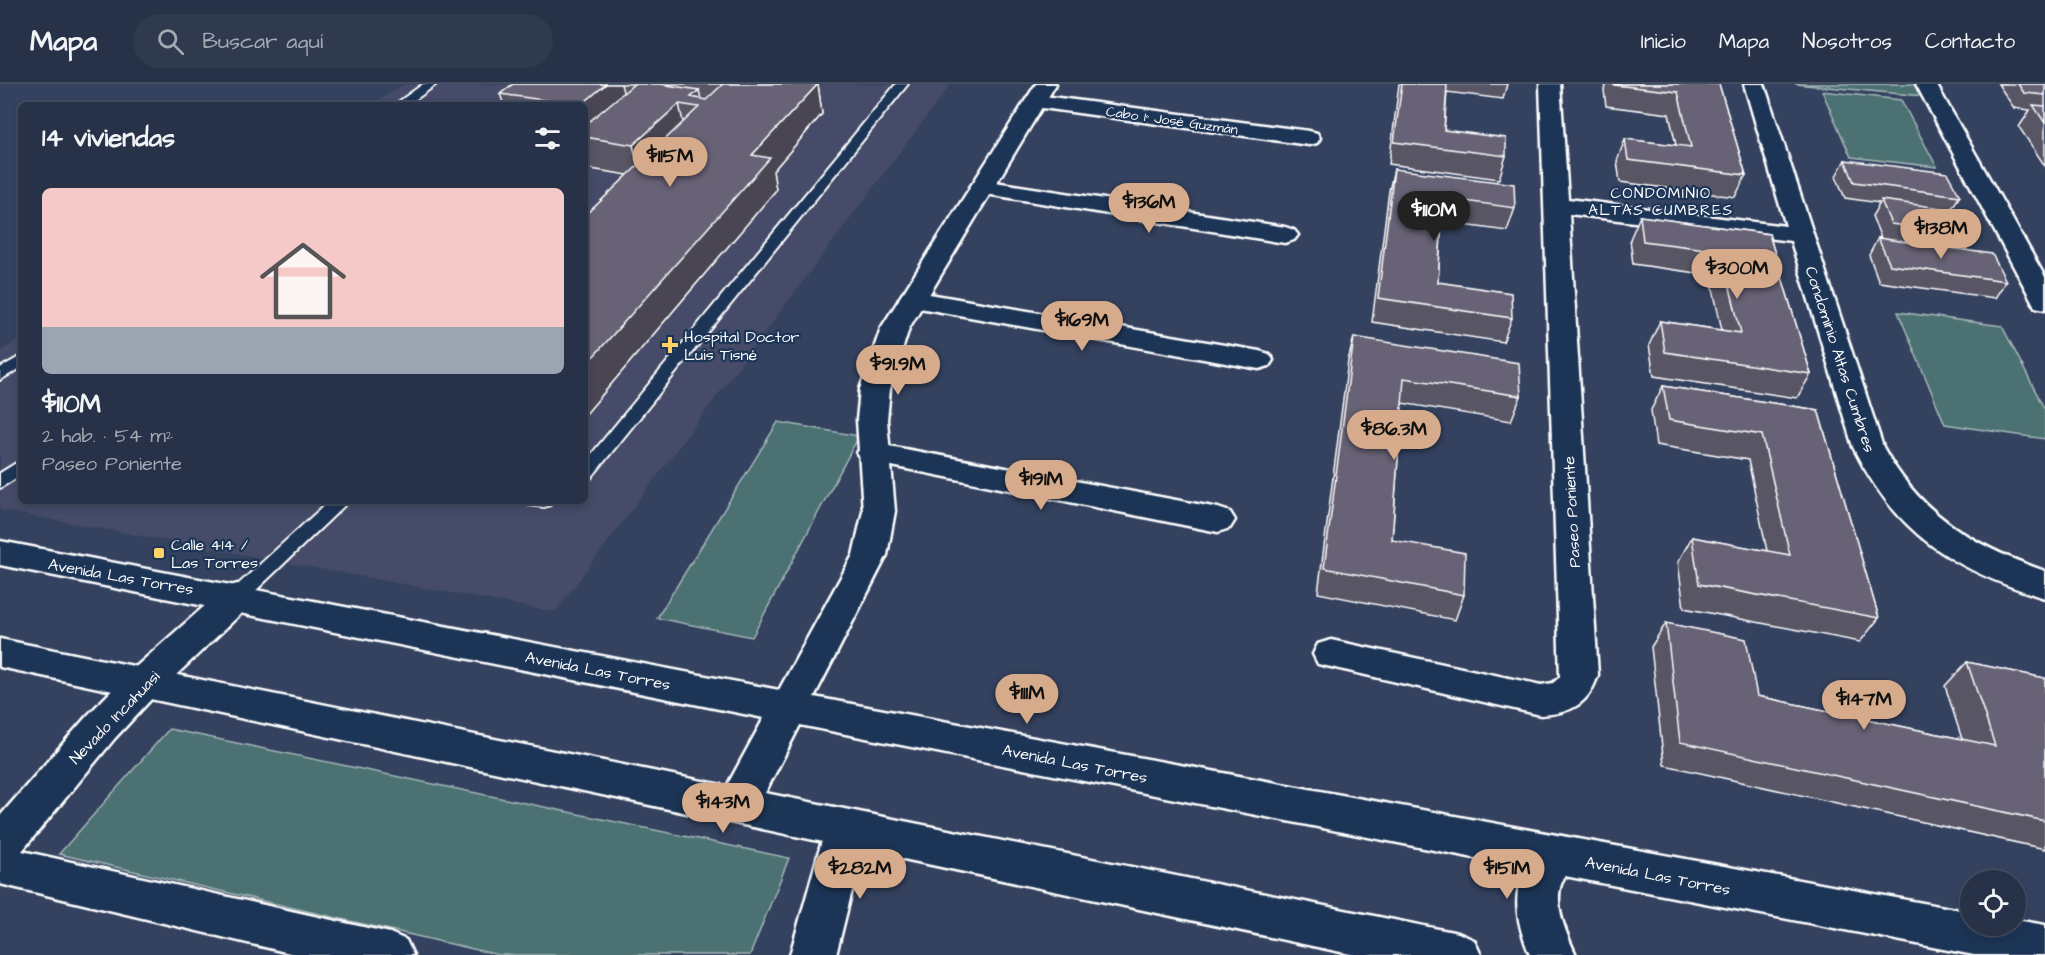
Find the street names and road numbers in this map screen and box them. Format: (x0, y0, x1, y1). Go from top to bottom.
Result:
street label: Cabo 1° José Guzmán (1105, 102, 1239, 140)
street label: Condominio Altas Cumbres (1800, 263, 1881, 455)
street label: Paseo Poniente (1558, 455, 1586, 568)
street label: Avenida Las Torres (46, 553, 195, 601)
street label: Avenida Las Torres (523, 646, 672, 696)
street label: Nevado Incahuasi (64, 666, 165, 769)
street label: Avenida Las Torres (1000, 739, 1149, 789)
street label: Avenida Las Torres (1583, 851, 1732, 901)

